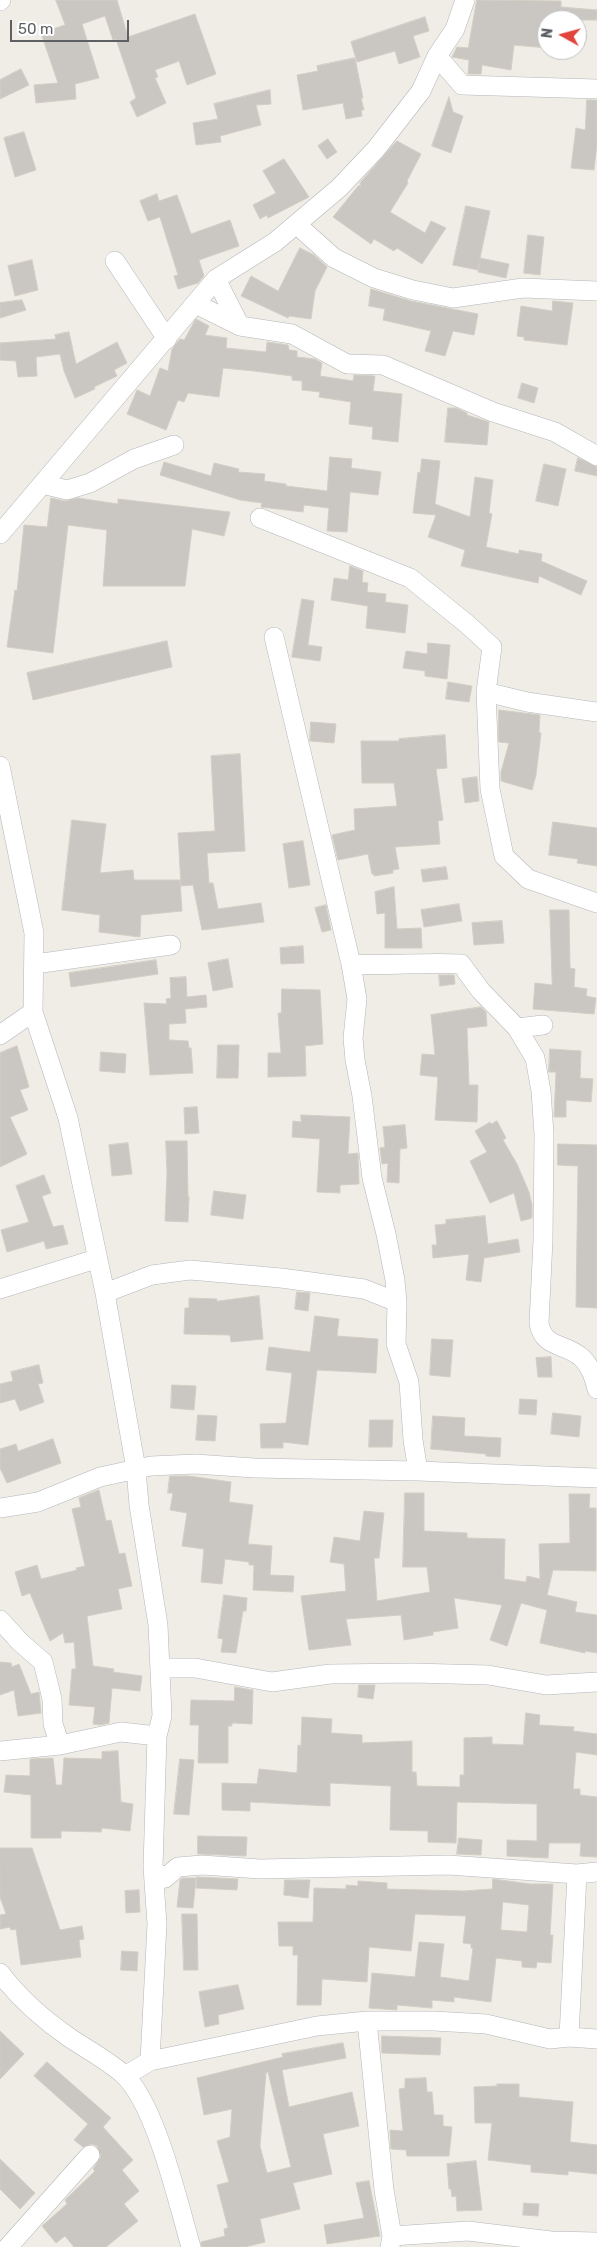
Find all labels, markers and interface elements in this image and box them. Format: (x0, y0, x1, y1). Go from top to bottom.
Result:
scale bar (12, 10, 131, 42)
north arrow (537, 10, 587, 60)
text: 50 m (18, 20, 53, 38)
text: N (539, 27, 557, 39)

